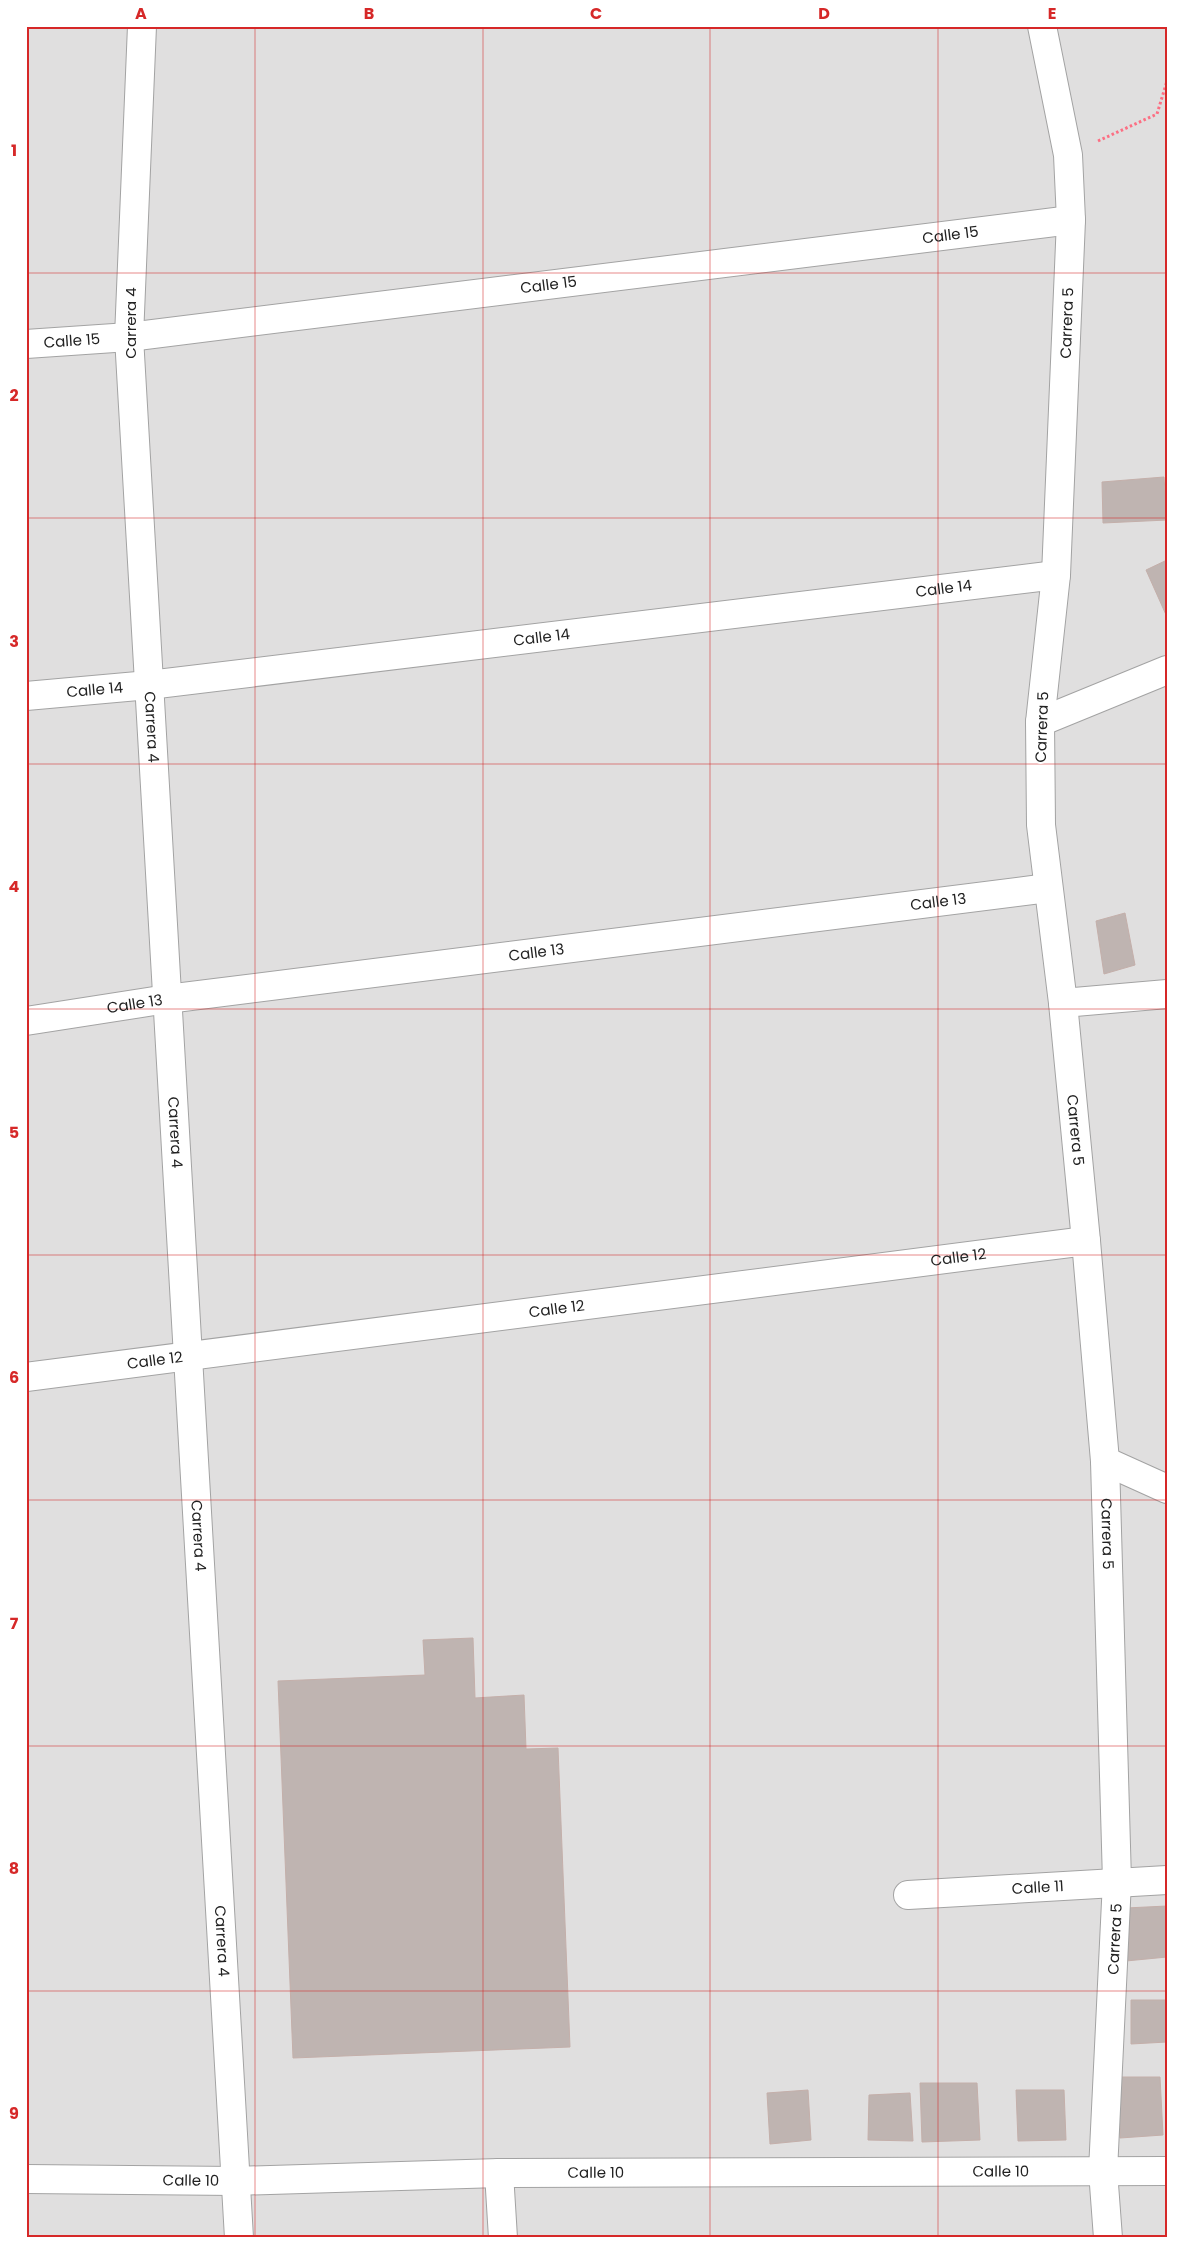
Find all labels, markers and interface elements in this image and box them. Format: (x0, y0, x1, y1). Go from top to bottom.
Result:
text: A (135, 2, 147, 25)
text: B (364, 2, 374, 25)
text: C (590, 2, 602, 25)
text: D (818, 2, 830, 25)
text: E (1048, 2, 1056, 25)
text: 1 (11, 139, 17, 162)
street label: Calle 15 (921, 221, 980, 248)
street label: Calle 15 (519, 270, 578, 298)
street label: Carrera 4 (120, 287, 141, 359)
street label: Carrera 5 (1055, 287, 1078, 359)
street label: Calle 15 (43, 328, 101, 353)
text: 2 (9, 384, 19, 407)
street label: Calle 14 (914, 574, 973, 602)
street label: Calle 14 (512, 623, 571, 651)
text: 3 (9, 630, 19, 653)
street label: Calle 14 (65, 676, 124, 702)
street label: Carrera 4 (140, 691, 165, 763)
street label: Carrera 5 (1030, 691, 1053, 763)
text: 4 (9, 875, 20, 898)
street label: Calle 13 (909, 887, 967, 915)
street label: Calle 13 (507, 938, 565, 966)
street label: Calle 13 (105, 989, 164, 1018)
street label: Carrera 5 (1062, 1094, 1090, 1167)
street label: Carrera 4 (163, 1096, 188, 1169)
text: 5 (9, 1121, 19, 1144)
street label: Calle 12 (929, 1243, 987, 1271)
street label: Calle 12 (528, 1294, 586, 1322)
street label: Calle 12 (126, 1346, 184, 1374)
text: 6 (9, 1366, 19, 1389)
street label: Carrera 5 (1096, 1498, 1119, 1570)
street label: Carrera 4 (186, 1499, 211, 1572)
text: 7 (10, 1612, 19, 1635)
text: 8 (9, 1857, 19, 1880)
street label: Calle 11 (1011, 1875, 1064, 1899)
street label: Carrera 5 (1102, 1903, 1127, 1975)
street label: Carrera 4 (210, 1905, 235, 1977)
text: 9 (9, 2102, 19, 2125)
street label: Calle 10 (972, 2160, 1029, 2182)
street label: Calle 10 (567, 2162, 624, 2183)
street label: Calle 10 (163, 2169, 219, 2191)

